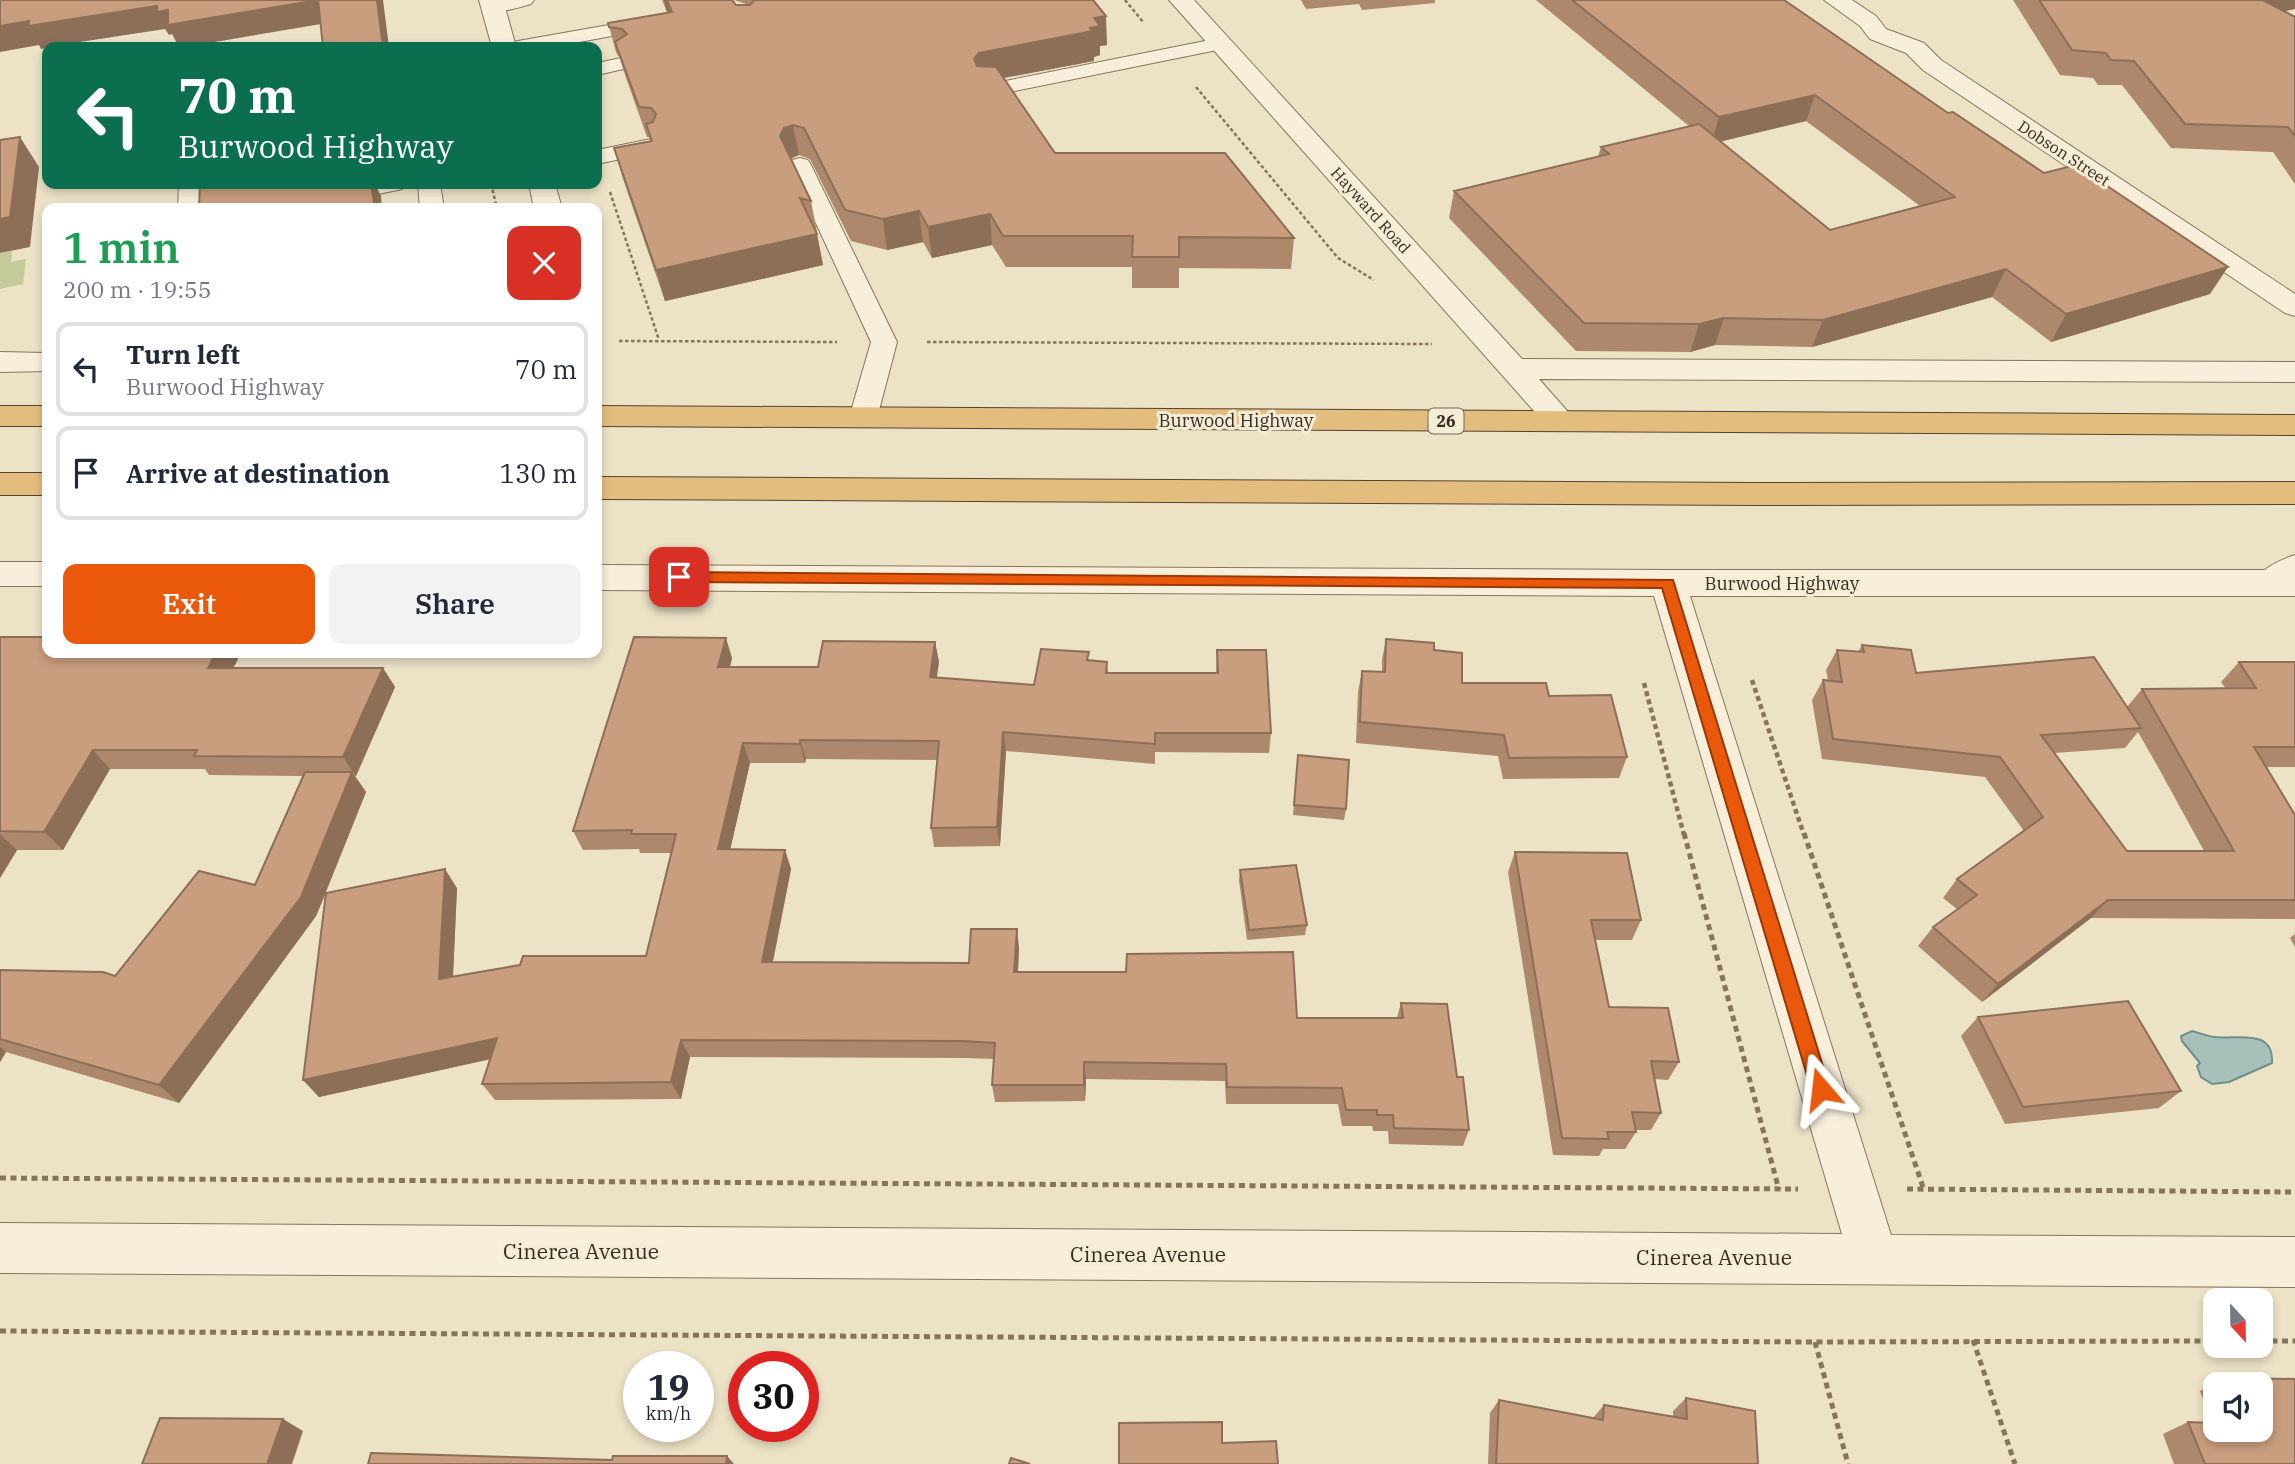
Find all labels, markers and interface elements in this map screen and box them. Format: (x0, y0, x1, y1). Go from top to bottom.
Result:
text: 70 m (178, 63, 296, 126)
icon: left (63, 70, 154, 161)
street label: Dobson Street (2014, 116, 2114, 190)
text: Burwood Highway (178, 125, 454, 167)
street label: Hayward Road (1327, 163, 1415, 258)
text: 1 min (63, 220, 180, 275)
button: close (507, 226, 581, 300)
text: 200 m · 19:55 (63, 274, 212, 304)
text: Turn left (126, 337, 240, 371)
icon: left (67, 350, 105, 388)
text: 70 m (515, 352, 577, 386)
text: Burwood Highway (126, 371, 324, 401)
road number: 26 (1428, 408, 1464, 434)
street label: Burwood Highway (1159, 409, 1314, 432)
icon: arrive (67, 454, 105, 492)
text: Arrive at destination (126, 456, 390, 490)
text: 130 m (499, 456, 577, 490)
pin (649, 547, 709, 607)
icon: arrive (660, 558, 698, 596)
button: Exit (63, 564, 315, 644)
button: Share (329, 564, 581, 644)
street label: Burwood Highway (1705, 572, 1860, 595)
position arrow (1784, 1052, 1858, 1126)
street label: Cinerea Avenue (503, 1237, 659, 1265)
street label: Cinerea Avenue (1070, 1240, 1226, 1268)
street label: Cinerea Avenue (1636, 1243, 1792, 1271)
north arrow (2203, 1288, 2273, 1358)
map controls (2203, 1288, 2273, 1442)
speed limit sign: 30 (728, 1351, 819, 1442)
text: 19 (647, 1364, 690, 1410)
button: sound (2203, 1372, 2273, 1442)
text: km/h (646, 1402, 691, 1425)

